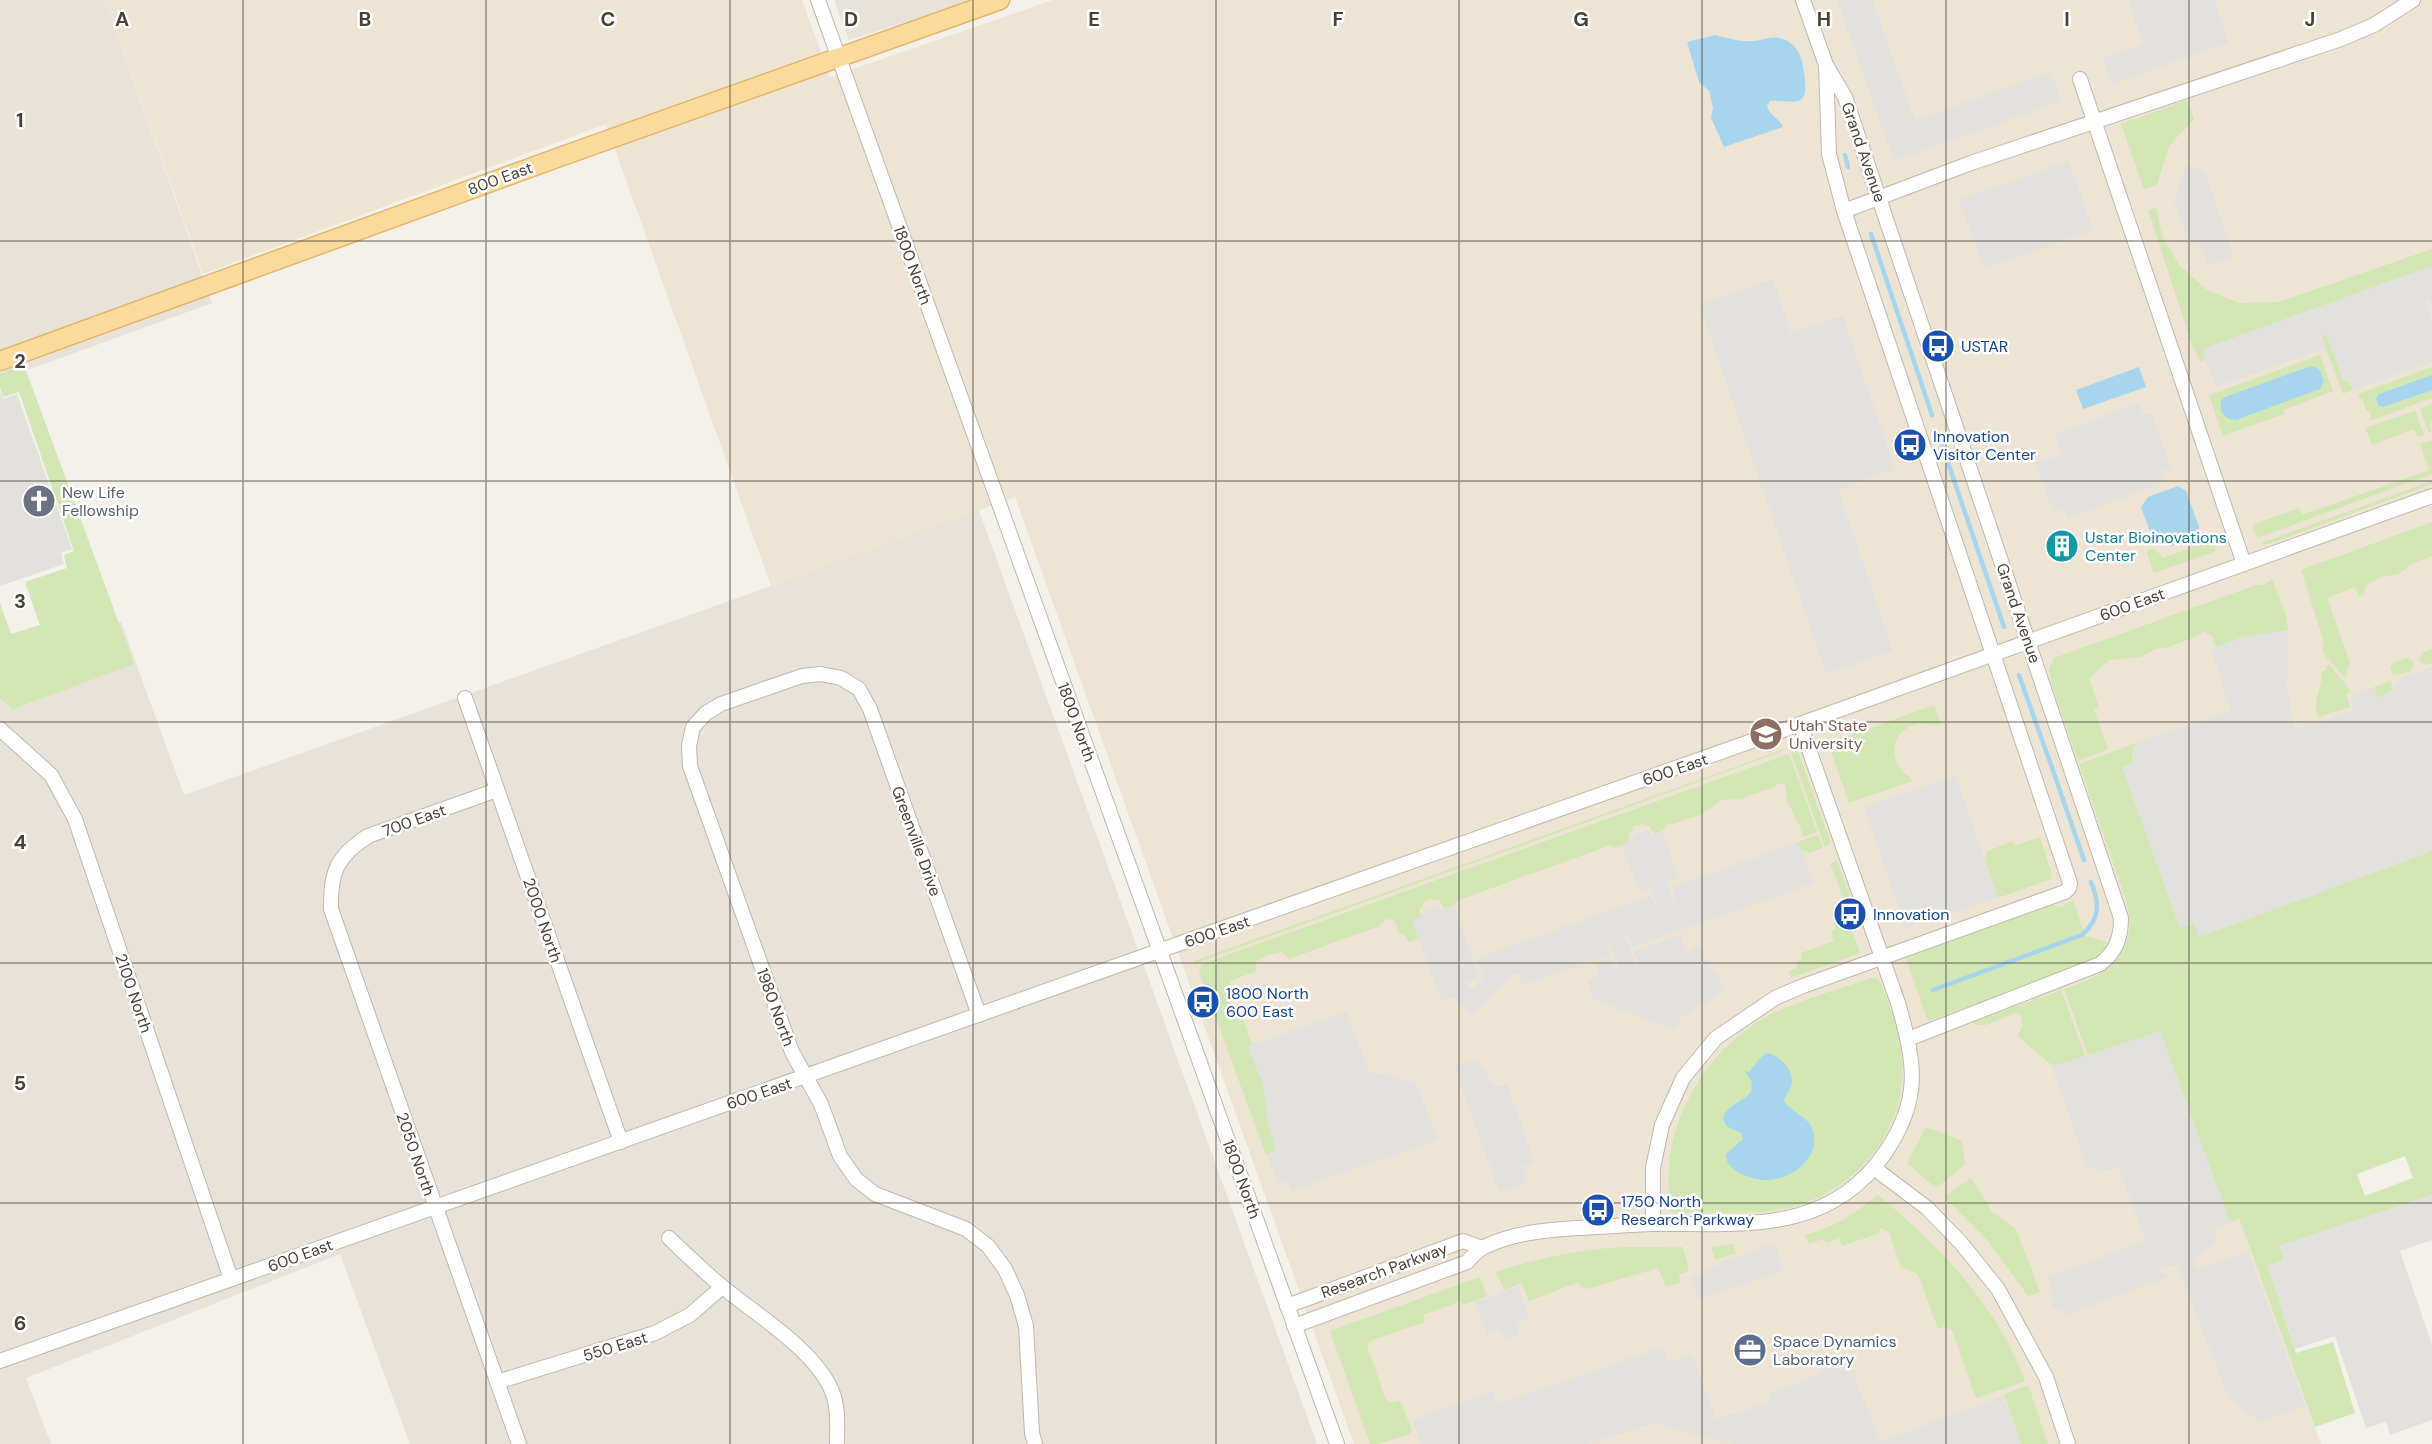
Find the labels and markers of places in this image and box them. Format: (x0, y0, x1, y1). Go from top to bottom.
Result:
bus stop icon: USTAR (1920, 328, 1956, 364)
place label: USTAR (1961, 336, 2008, 357)
place label: Innovation Visitor Center (1933, 426, 2036, 465)
bus stop icon: Innovation Visitor Center (1892, 427, 1928, 463)
place label: New Life Fellowship (62, 482, 139, 521)
church icon: New Life Fellowship (21, 483, 57, 519)
place label: Ustar Bioinovations Center (2085, 527, 2227, 566)
building icon: Ustar Bioinovations Center (2044, 528, 2080, 564)
place label: Utah State University (1789, 715, 1867, 754)
school or university icon: Utah State University (1748, 716, 1784, 752)
bus stop icon: Innovation (1832, 896, 1868, 932)
place label: Innovation (1873, 904, 1950, 925)
place label: 1800 North 600 East (1226, 983, 1309, 1022)
bus stop icon: 1800 North 600 East (1185, 984, 1221, 1020)
place label: 1750 North Research Parkway (1621, 1191, 1754, 1230)
bus stop icon: 1750 North Research Parkway (1580, 1192, 1616, 1228)
place label: Space Dynamics Laboratory (1773, 1331, 1897, 1370)
office icon: Space Dynamics Laboratory (1732, 1332, 1768, 1368)

